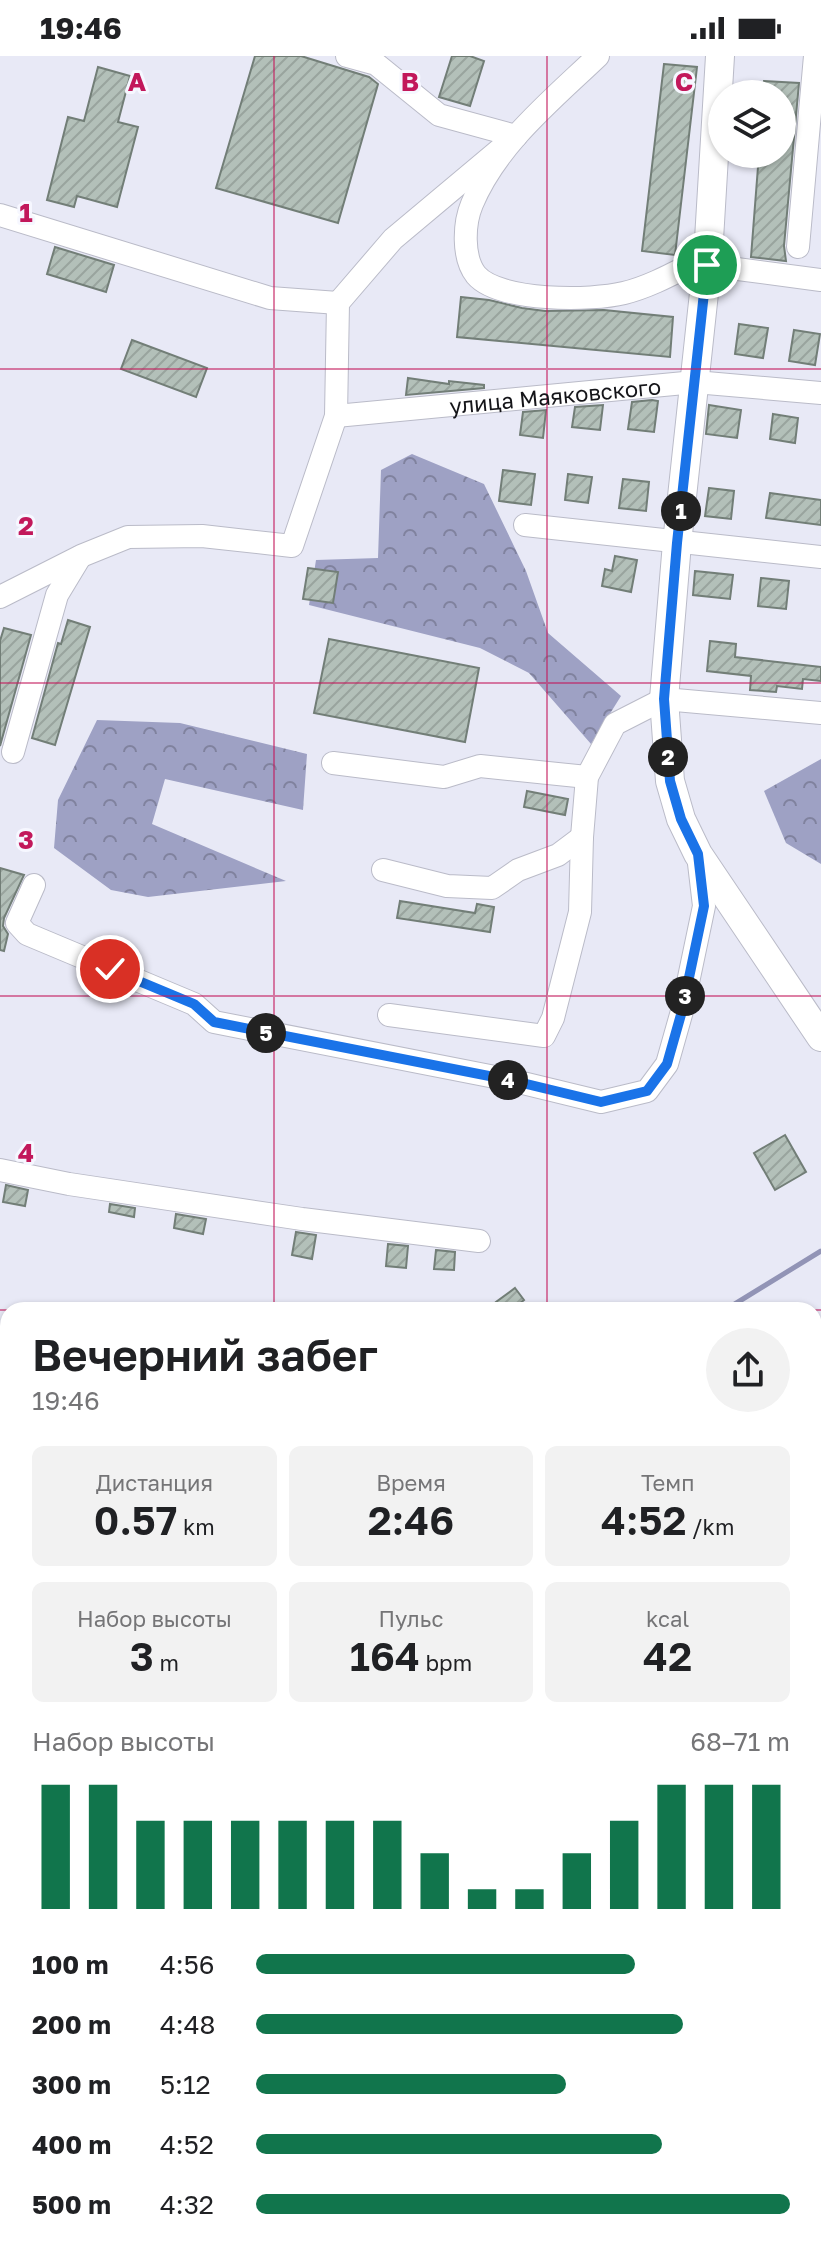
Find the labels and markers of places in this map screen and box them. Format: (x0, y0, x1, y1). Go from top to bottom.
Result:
pin (673, 231, 741, 299)
pin: 1 (661, 491, 701, 531)
pin: 2 (648, 737, 688, 777)
pin (76, 935, 144, 1003)
pin: 3 (665, 976, 705, 1016)
pin: 5 (246, 1013, 286, 1053)
pin: 4 (488, 1060, 528, 1100)

